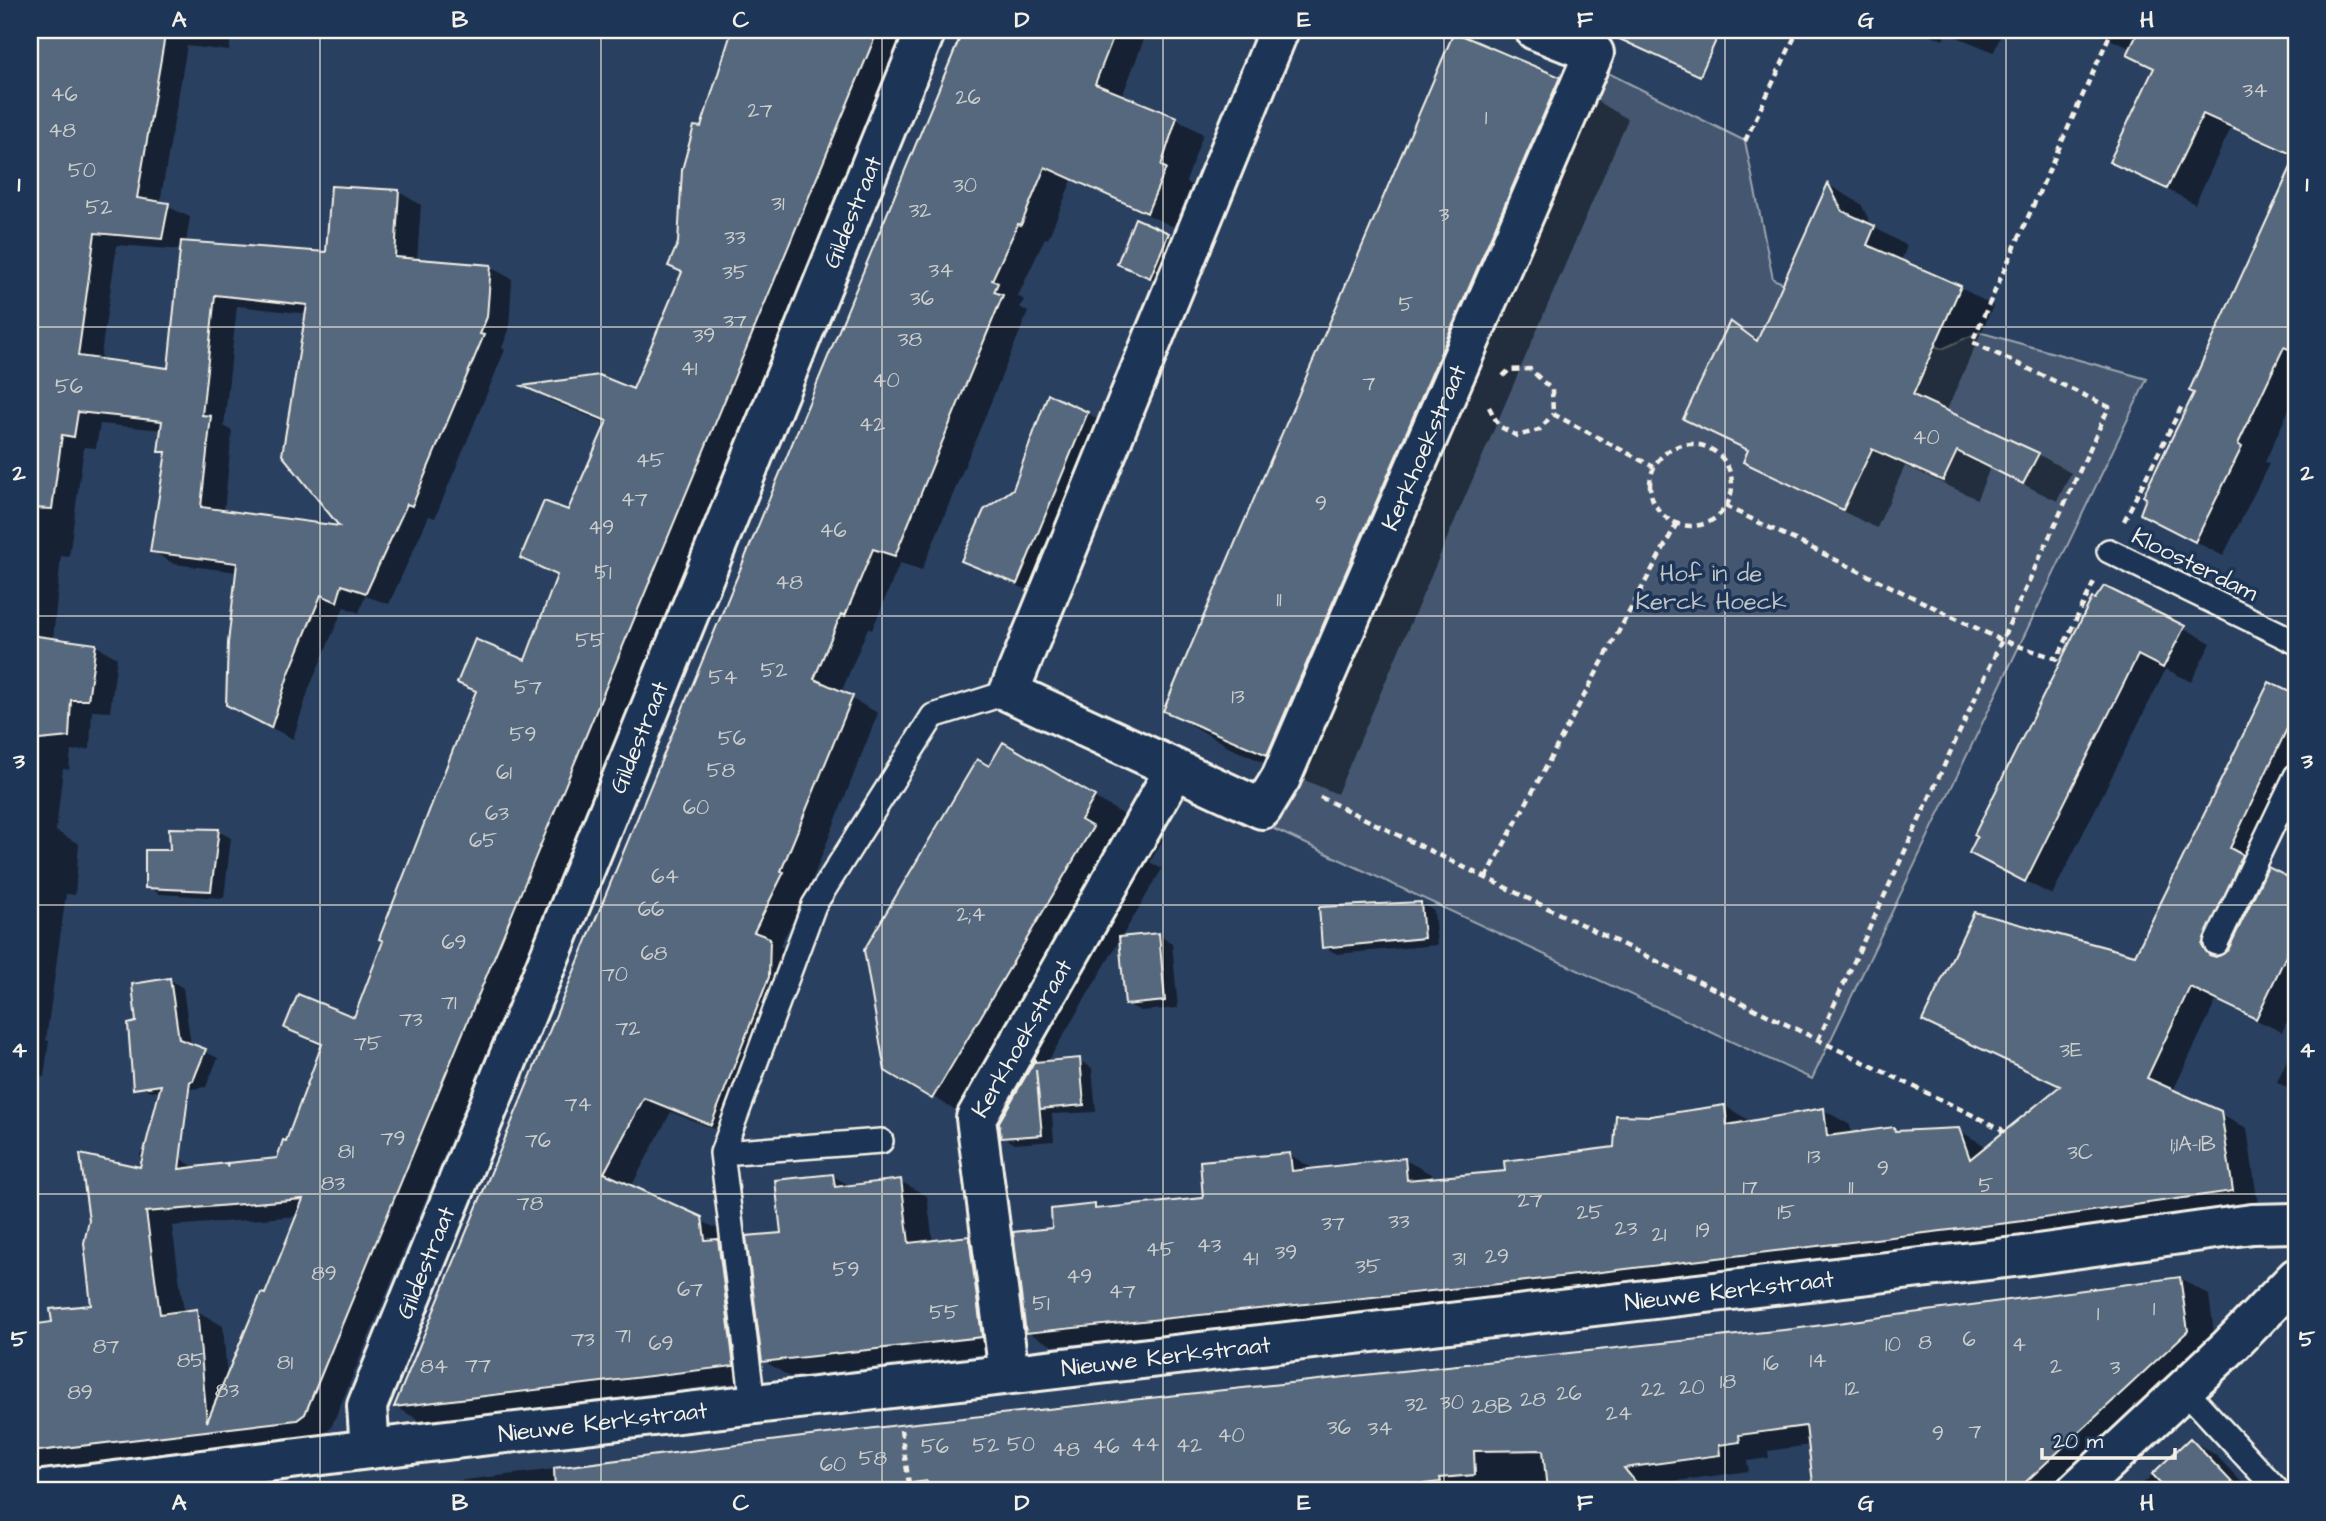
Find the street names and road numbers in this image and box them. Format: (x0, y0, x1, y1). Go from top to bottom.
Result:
street label: Gildestraat (815, 151, 891, 274)
street label: Kerkhoekstraat (1374, 359, 1476, 536)
street label: Kloosterdam (2126, 520, 2264, 610)
street label: Gildestraat (602, 676, 678, 799)
street label: Kerkhoekstraat (964, 953, 1081, 1124)
street label: Gildestraat (388, 1201, 464, 1324)
street label: Nieuwe Kerkstraat (1623, 1262, 1836, 1320)
street label: Nieuwe Kerkstraat (1060, 1328, 1273, 1386)
street label: Nieuwe Kerkstraat (496, 1394, 710, 1452)

